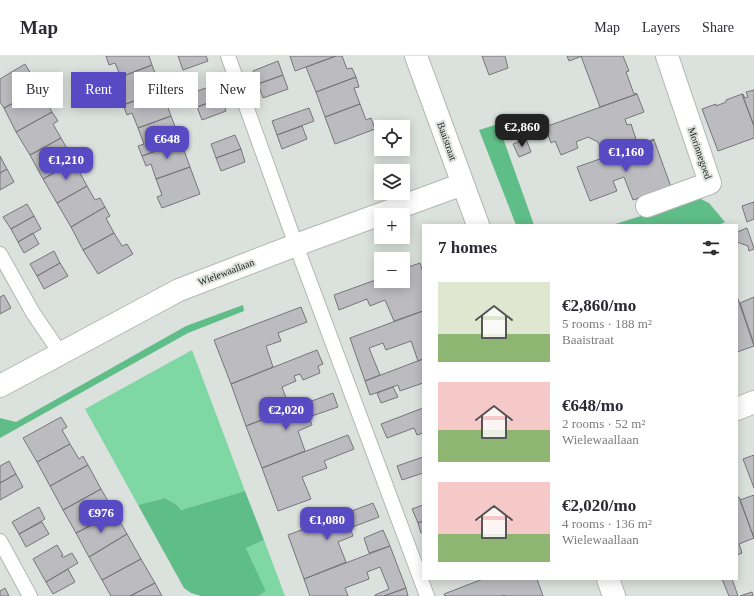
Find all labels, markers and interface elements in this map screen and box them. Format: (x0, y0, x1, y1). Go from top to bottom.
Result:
text: Map (20, 17, 58, 38)
text: Map (594, 20, 620, 35)
text: Layers (642, 20, 680, 35)
text: Share (702, 20, 734, 35)
chip: Buy (12, 72, 63, 108)
chip: Rent (71, 72, 126, 108)
chip: Filters (134, 72, 198, 108)
chip: New (206, 72, 260, 108)
pin: €2,860 (489, 114, 555, 148)
text: €2,860 (504, 119, 540, 134)
map controls (374, 120, 410, 288)
button: locate (374, 120, 410, 156)
street label: Baaistraat (435, 120, 459, 162)
pin: €648 (143, 126, 191, 160)
street label: Morinnegoed (686, 126, 714, 180)
text: €648 (154, 131, 180, 146)
pin: €1,160 (593, 139, 659, 173)
text: €1,160 (608, 144, 644, 159)
pin: €1,210 (33, 147, 99, 181)
text: €1,210 (48, 152, 84, 167)
button: layers (374, 164, 410, 200)
button: + (374, 208, 410, 244)
icon: filters (700, 237, 722, 259)
text: 7 homes (438, 238, 497, 257)
button: − (374, 252, 410, 288)
street label: Wielewaallaan (196, 256, 256, 288)
text: €2,860/mo (562, 296, 636, 315)
icon: home (470, 298, 518, 346)
text: 5 rooms · 188 m² (562, 316, 652, 331)
text: Baaistraat (562, 332, 614, 347)
text: €648/mo (562, 396, 623, 415)
pin: €2,020 (253, 397, 319, 431)
icon: home (470, 398, 518, 446)
text: €2,020 (268, 402, 304, 417)
text: 2 rooms · 52 m² (562, 416, 645, 431)
text: Wielewaallaan (562, 432, 639, 447)
text: €2,020/mo (562, 496, 636, 515)
icon: home (470, 498, 518, 546)
pin: €976 (77, 500, 125, 534)
text: €976 (88, 505, 114, 520)
pin: €1,080 (294, 507, 360, 541)
text: €1,080 (309, 512, 345, 527)
text: 4 rooms · 136 m² (562, 516, 652, 531)
text: Wielewaallaan (562, 532, 639, 547)

